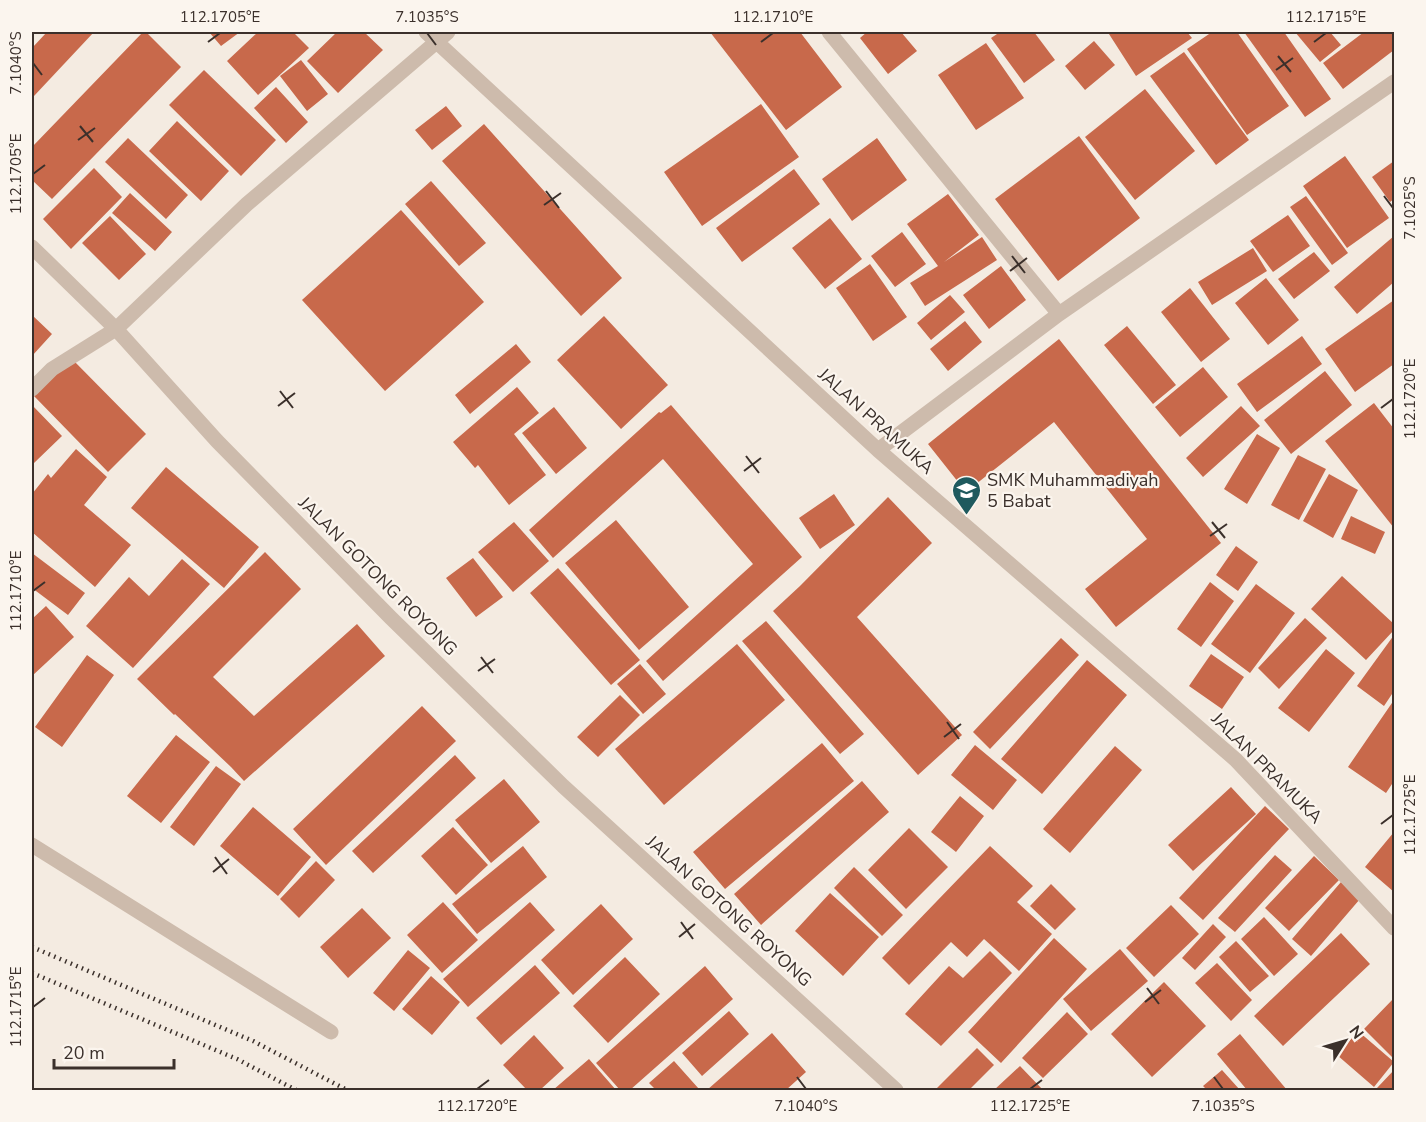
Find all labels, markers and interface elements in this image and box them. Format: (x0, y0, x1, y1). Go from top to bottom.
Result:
text: 112.1705°E (180, 7, 260, 27)
text: 7.1035°S (395, 7, 459, 27)
text: 112.1710°E (733, 7, 813, 27)
text: 112.1715°E (1286, 7, 1366, 27)
text: 7.1040°S (6, 31, 26, 95)
text: 112.1705°E (6, 134, 26, 214)
text: 7.1025°S (1400, 176, 1420, 240)
text: 112.1720°E (1400, 359, 1420, 439)
street label: JALAN PRAMUKA (812, 362, 939, 479)
place label: SMK Muhammadiyah 5 Babat (987, 468, 1158, 513)
school or university icon: SMK Muhammadiyah 5 Babat (950, 474, 982, 516)
street label: JALAN GOTONG ROYONG (293, 491, 463, 661)
text: 112.1710°E (6, 551, 26, 631)
street label: JALAN PRAMUKA (1205, 706, 1328, 829)
text: 112.1725°E (1400, 775, 1420, 855)
street label: JALAN GOTONG ROYONG (640, 829, 817, 992)
text: 112.1715°E (6, 967, 26, 1047)
north arrow (1315, 1011, 1375, 1071)
text: N (1344, 1021, 1369, 1044)
scale bar (54, 1032, 174, 1070)
text: 20 m (63, 1041, 105, 1065)
text: 112.1720°E (437, 1096, 517, 1116)
text: 7.1040°S (774, 1096, 838, 1116)
text: 112.1725°E (990, 1096, 1070, 1116)
text: 7.1035°S (1191, 1096, 1255, 1116)

